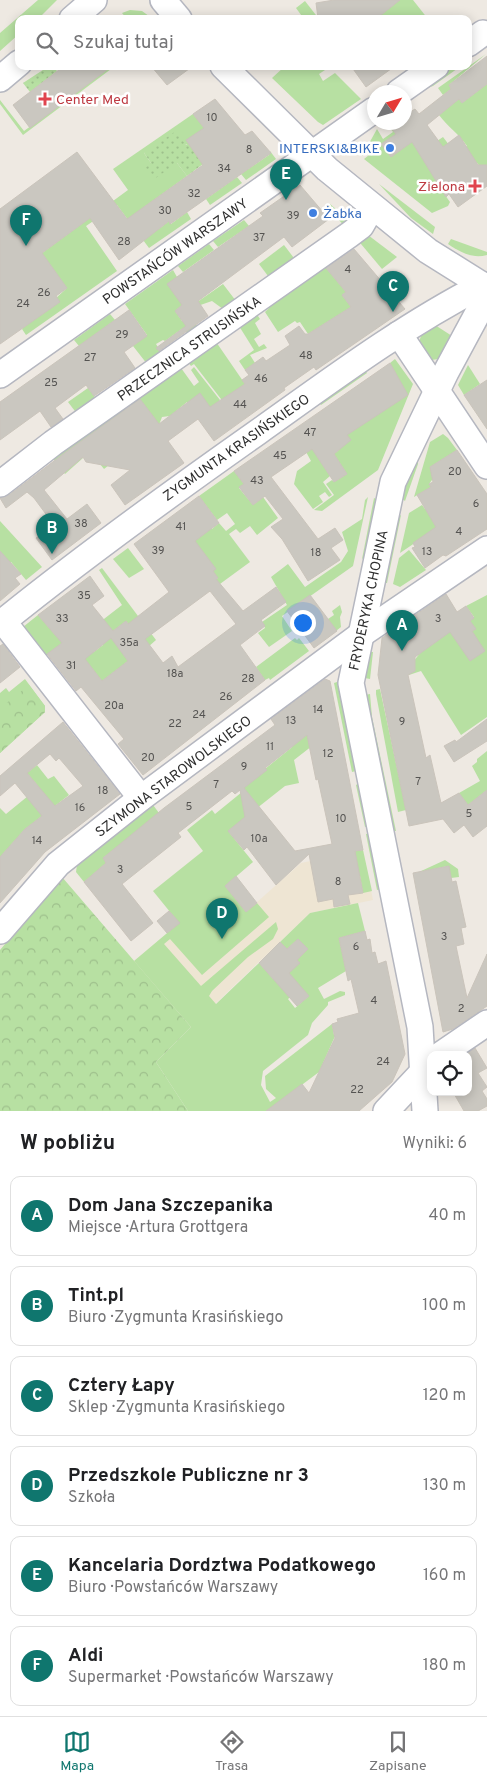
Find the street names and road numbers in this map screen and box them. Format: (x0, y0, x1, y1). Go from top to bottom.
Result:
street label: POWSTAŃCÓW WARSZAWY (99, 195, 252, 309)
street label: PRZECZNICA STRUSIŃSKA (114, 292, 265, 406)
street label: ZYGMUNTA KRASIŃSKIEGO (160, 390, 314, 506)
street label: FRYDERYKA CHOPINA (346, 528, 393, 672)
street label: SZYMONA STAROWOLSKIEGO (92, 713, 255, 842)

